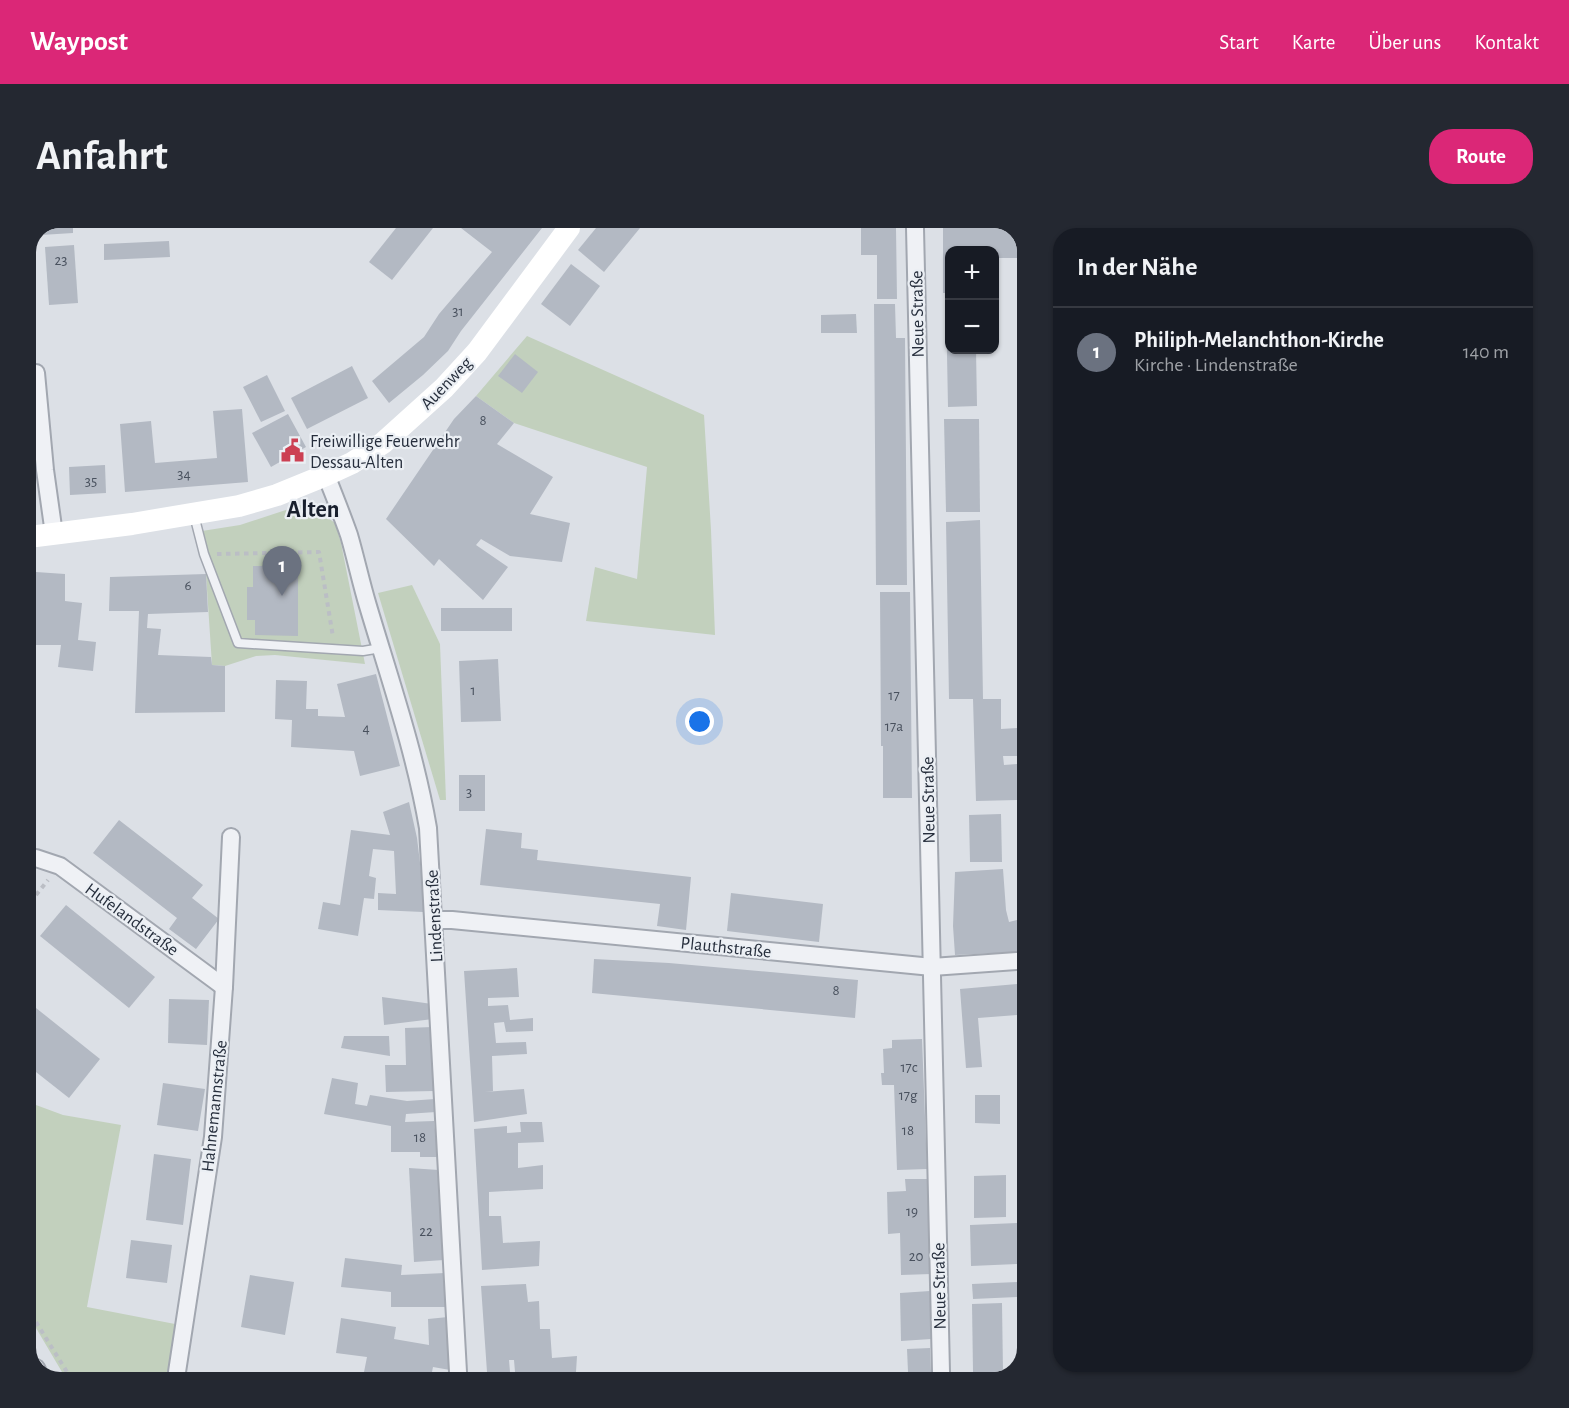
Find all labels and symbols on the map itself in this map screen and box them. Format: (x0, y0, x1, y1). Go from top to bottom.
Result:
house number: 23 (54, 253, 68, 268)
street label: Neue Straße (908, 270, 928, 358)
house number: 31 (452, 304, 464, 319)
street label: Auenweg (418, 354, 476, 413)
house number: 8 (479, 413, 487, 428)
place label: Freiwillige Feuerwehr Dessau-Alten (310, 433, 460, 472)
public building icon: Freiwillige Feuerwehr Dessau-Alten (279, 438, 305, 464)
house number: 34 (177, 467, 191, 482)
house number: 35 (85, 474, 97, 489)
district label: Alten (287, 498, 339, 522)
pin: 1 (262, 546, 302, 596)
house number: 6 (184, 578, 192, 593)
house number: 1 (470, 683, 476, 698)
house number: 17 (888, 688, 900, 703)
your location (685, 707, 714, 736)
house number: 17a (885, 719, 903, 734)
house number: 4 (362, 721, 370, 736)
street label: Neue Straße (919, 756, 939, 844)
house number: 3 (466, 785, 472, 800)
street label: Lindenstraße (424, 869, 446, 963)
street label: Hufelandstraße (81, 880, 181, 960)
street label: Plauthstraße (680, 934, 772, 962)
house number: 8 (832, 983, 840, 998)
street label: Hahnemannstraße (199, 1039, 231, 1173)
house number: 17c (900, 1060, 918, 1075)
house number: 17g (899, 1088, 918, 1103)
house number: 18 (902, 1123, 914, 1138)
house number: 18 (414, 1130, 426, 1145)
house number: 19 (906, 1204, 918, 1219)
house number: 22 (419, 1224, 433, 1239)
street label: Neue Straße (930, 1242, 950, 1330)
house number: 20 (909, 1249, 923, 1264)

